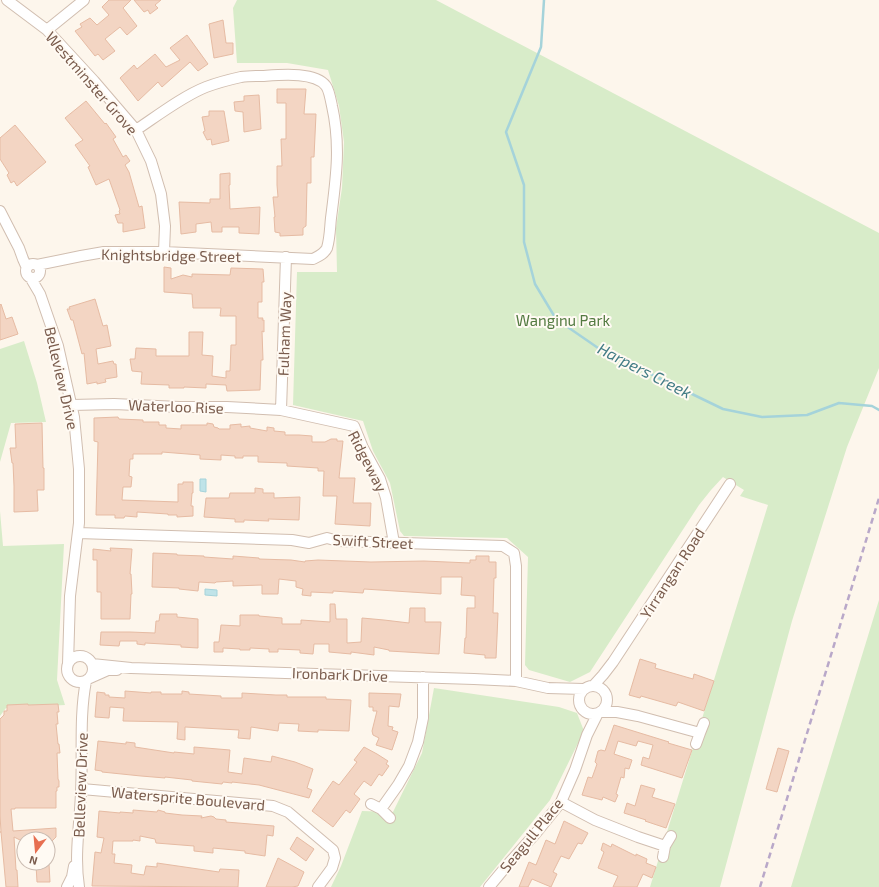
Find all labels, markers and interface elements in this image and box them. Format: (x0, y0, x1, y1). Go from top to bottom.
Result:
street label: Westminster Grove (42, 28, 142, 138)
street label: Knightsbridge Street (101, 245, 241, 265)
street label: Fulham Way (274, 292, 294, 376)
park label: Wanginu Park (516, 311, 611, 329)
street label: Belleview Drive (41, 325, 83, 431)
water label: Harpers Creek (595, 338, 695, 402)
street label: Waterloo Rise (128, 395, 224, 417)
street label: Ridgeway (345, 427, 391, 495)
street label: Yirrangan Road (636, 524, 708, 622)
street label: Swift Street (332, 530, 414, 552)
street label: Ironbark Drive (292, 663, 388, 685)
street label: Belleview Drive (69, 732, 91, 838)
street label: Watersprite Boulevard (110, 782, 266, 814)
street label: Seagull Place (496, 794, 566, 876)
north arrow (16, 831, 56, 871)
text: N (27, 854, 39, 868)

